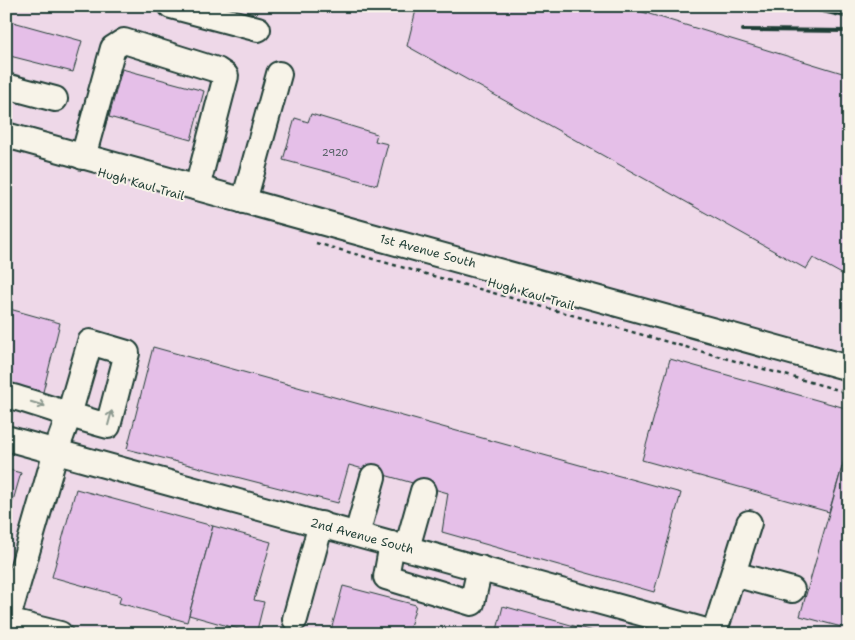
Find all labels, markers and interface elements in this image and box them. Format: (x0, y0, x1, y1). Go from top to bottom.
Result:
house number: 2920 (322, 146, 348, 159)
street label: Hugh Kaul Trail (96, 164, 187, 204)
street label: 1st Avenue South (378, 230, 478, 272)
street label: Hugh Kaul Trail (486, 274, 577, 314)
one-way arrow (30, 399, 46, 409)
one-way arrow (105, 410, 115, 426)
street label: 2nd Avenue South (308, 514, 416, 558)

